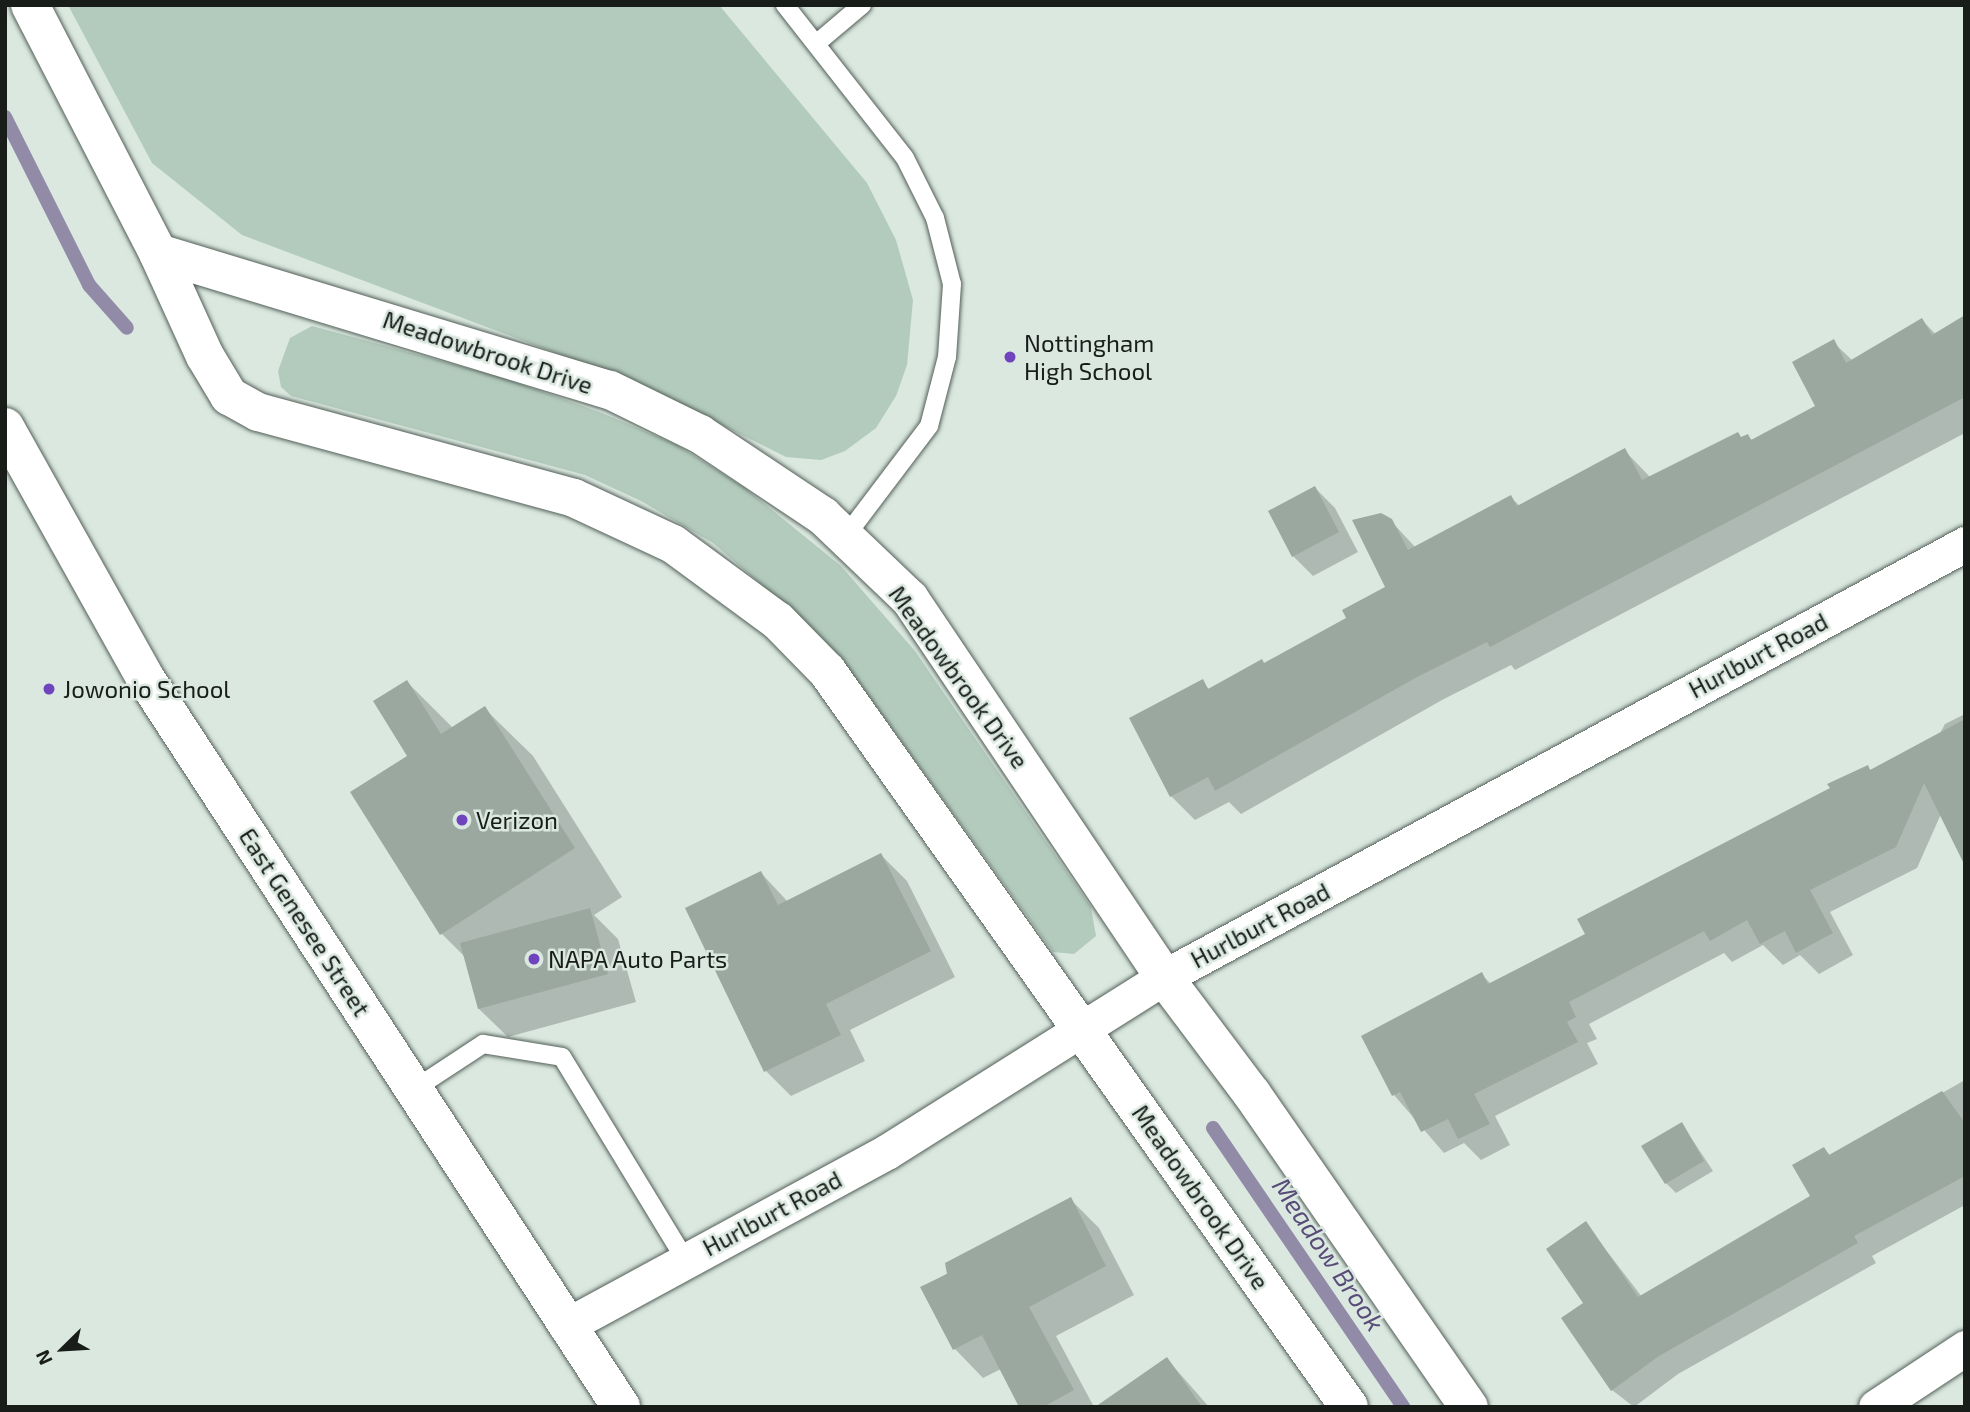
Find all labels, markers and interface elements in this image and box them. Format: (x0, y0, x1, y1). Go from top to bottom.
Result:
street label: Meadowbrook Drive (379, 304, 597, 400)
place label: Nottingham High School (1024, 329, 1154, 385)
marker: Nottingham High School (1002, 349, 1018, 365)
street label: Meadowbrook Drive (883, 580, 1035, 774)
street label: Hurlburt Road (1684, 606, 1832, 704)
place label: Jowonio School (63, 675, 230, 703)
marker: Jowonio School (41, 681, 57, 697)
place label: Verizon (476, 806, 558, 834)
marker: Verizon (454, 812, 470, 828)
street label: East Genesee Street (234, 823, 376, 1021)
street label: Hurlburt Road (1186, 876, 1334, 974)
place label: NAPA Auto Parts (548, 945, 728, 973)
marker: NAPA Auto Parts (526, 951, 542, 967)
street label: Meadowbrook Drive (1126, 1099, 1276, 1295)
street label: Hurlburt Road (698, 1164, 846, 1262)
water label: Meadow Brook (1266, 1171, 1392, 1337)
north arrow (28, 1314, 98, 1384)
text: N (30, 1347, 57, 1369)

